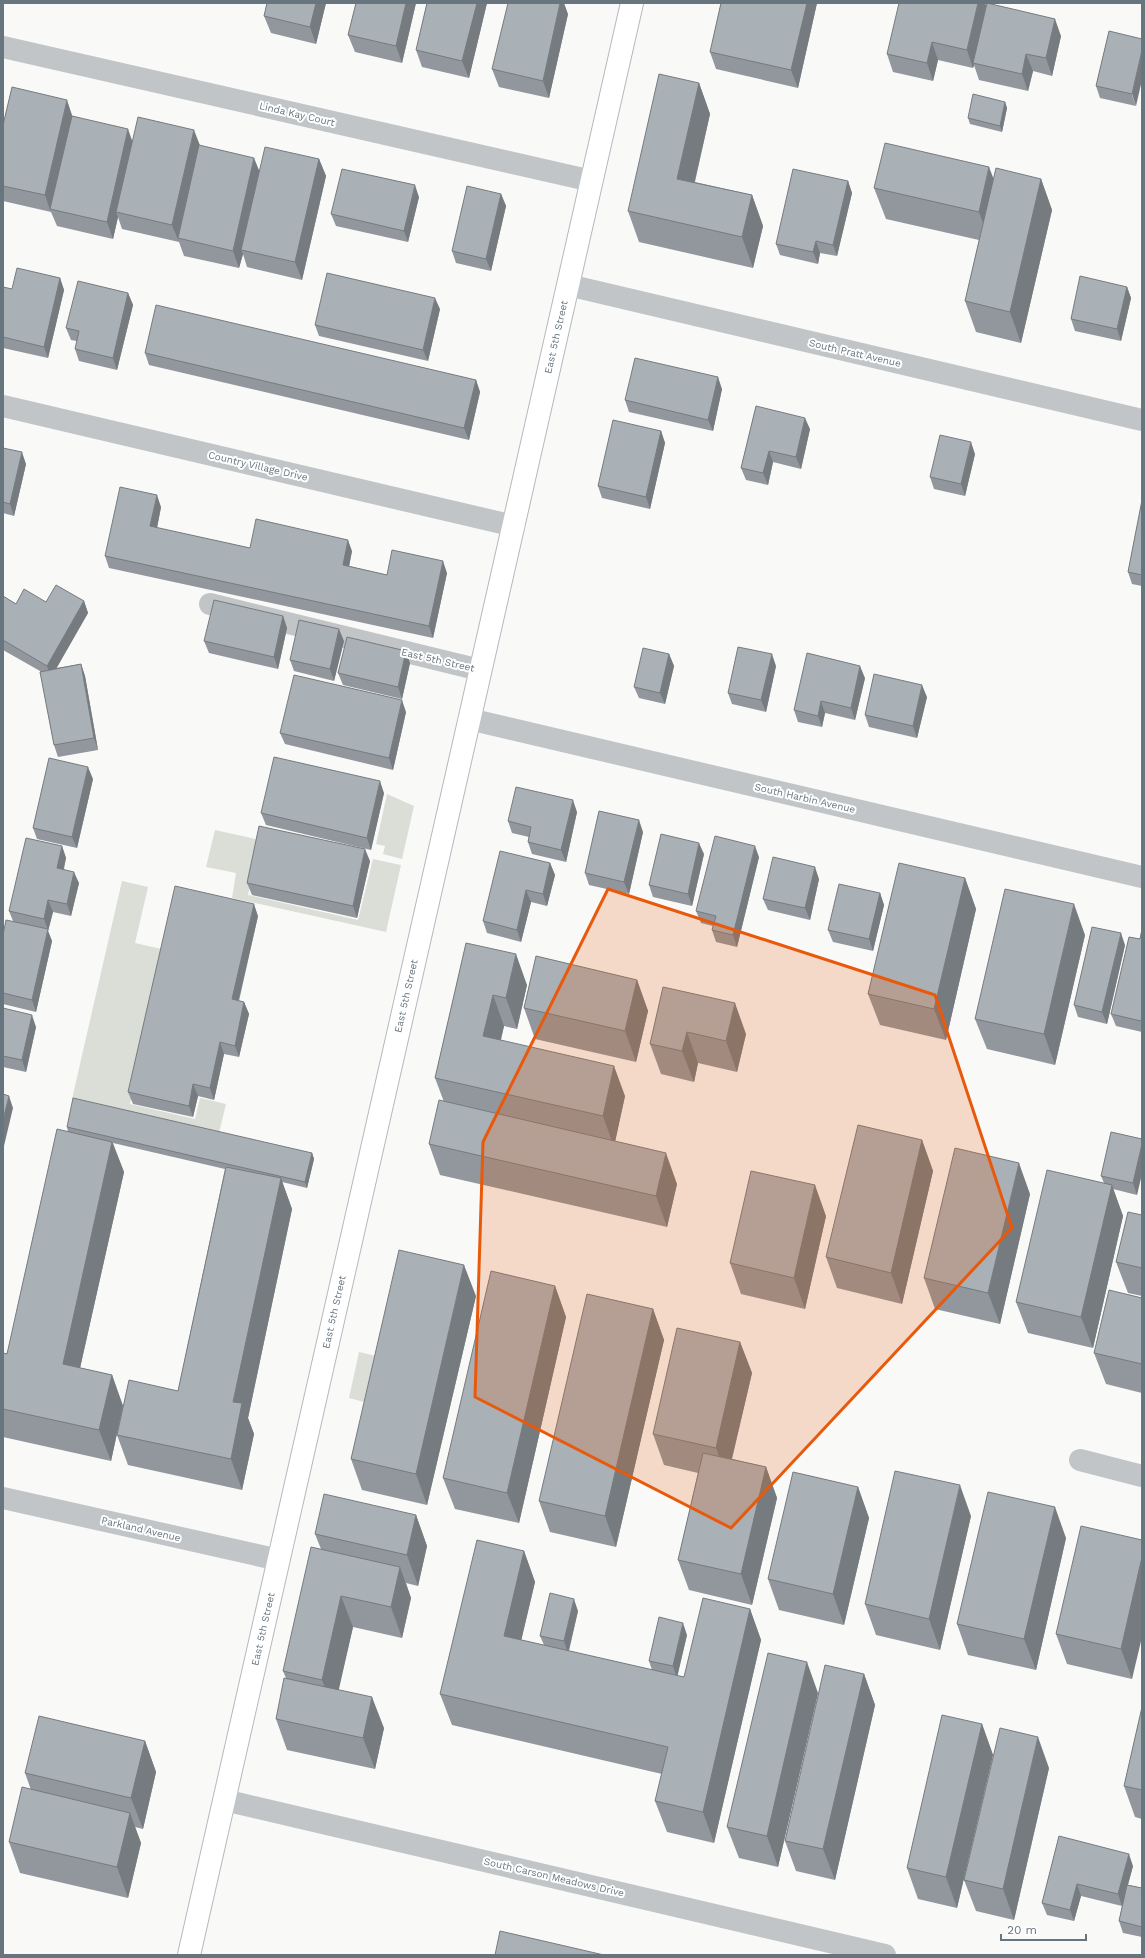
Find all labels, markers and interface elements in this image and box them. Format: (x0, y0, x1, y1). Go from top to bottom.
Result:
street label: Linda Kay Court (258, 100, 337, 128)
street label: East 5th Street (542, 299, 570, 375)
street label: South Pratt Avenue (808, 337, 902, 369)
street label: Country Village Drive (207, 449, 309, 483)
street label: East 5th Street (400, 646, 476, 674)
street label: South Harbin Avenue (754, 781, 857, 815)
street label: East 5th Street (392, 958, 420, 1034)
street label: East 5th Street (320, 1274, 348, 1350)
street label: Parkland Avenue (100, 1515, 182, 1544)
street label: East 5th Street (249, 1591, 277, 1667)
street label: South Carson Meadows Drive (483, 1856, 625, 1899)
scale bar (1001, 1916, 1086, 1942)
text: 20 m (1007, 1923, 1037, 1937)

